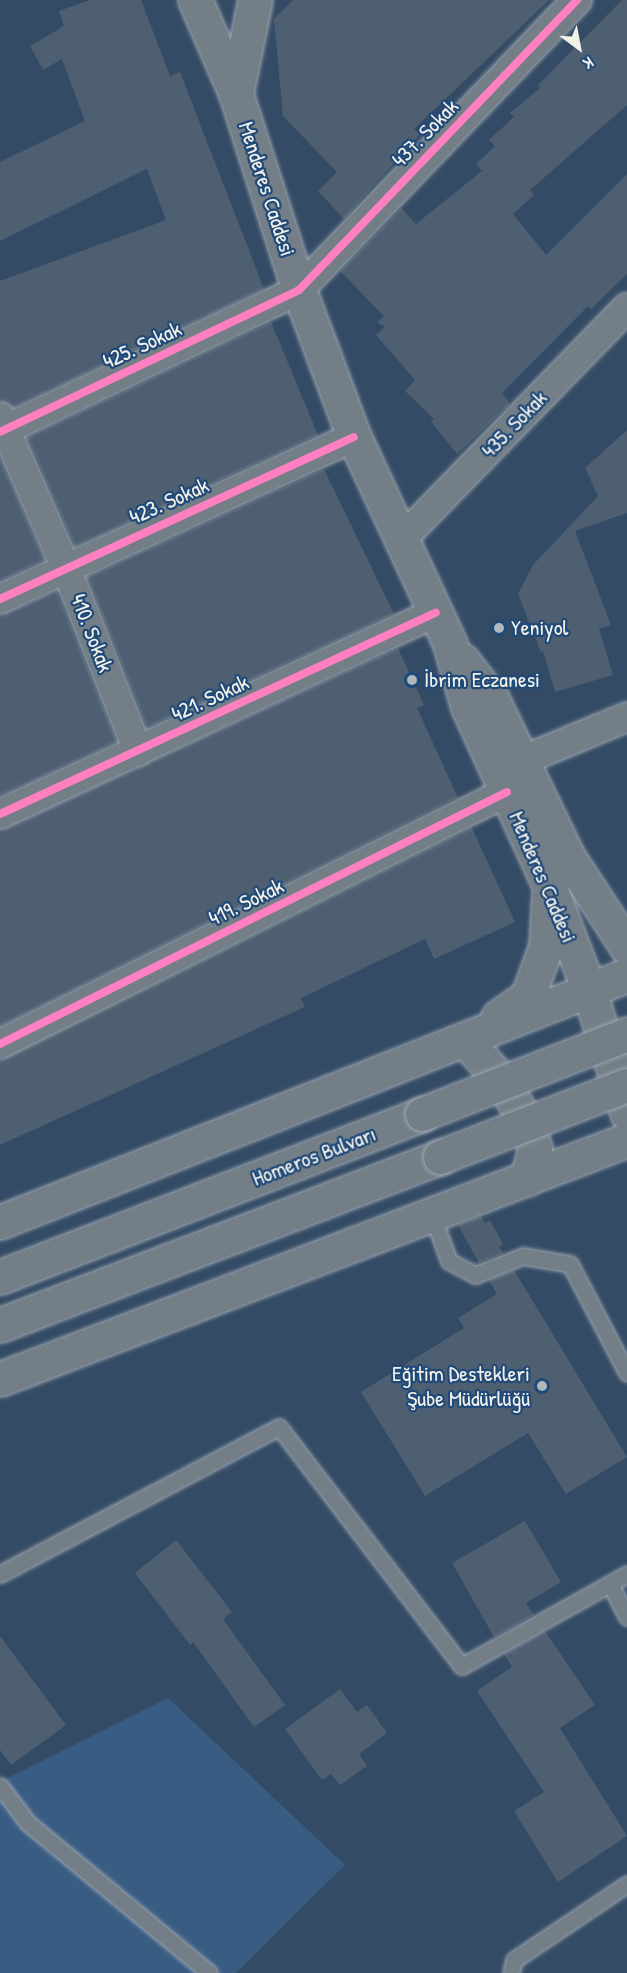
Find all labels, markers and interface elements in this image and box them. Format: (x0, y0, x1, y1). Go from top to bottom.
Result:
north arrow (549, 18, 609, 78)
text: K (579, 52, 598, 75)
street label: 437. Sokak (386, 93, 464, 173)
street label: Menderes Caddesi (233, 118, 301, 260)
street label: 425. Sokak (99, 315, 185, 375)
street label: 435. Sokak (476, 385, 552, 463)
street label: 423. Sokak (125, 472, 213, 530)
street label: 410. Sokak (65, 590, 119, 676)
place label: Yeniyol (511, 615, 568, 641)
marker: Yeniyol (492, 621, 506, 635)
place label: İbrim Eczanesi (424, 667, 540, 693)
street label: 421. Sokak (167, 669, 253, 727)
marker: İbrim Eczanesi (405, 673, 419, 687)
street label: Menderes Caddesi (504, 807, 582, 947)
street label: 419. Sokak (204, 873, 288, 931)
street label: Homeros Bulvarı (248, 1120, 380, 1192)
place label: Eğitim Destekleri Şube Müdürlüğü (392, 1360, 530, 1412)
marker: Eğitim Destekleri Şube Müdürlüğü (535, 1379, 549, 1393)

